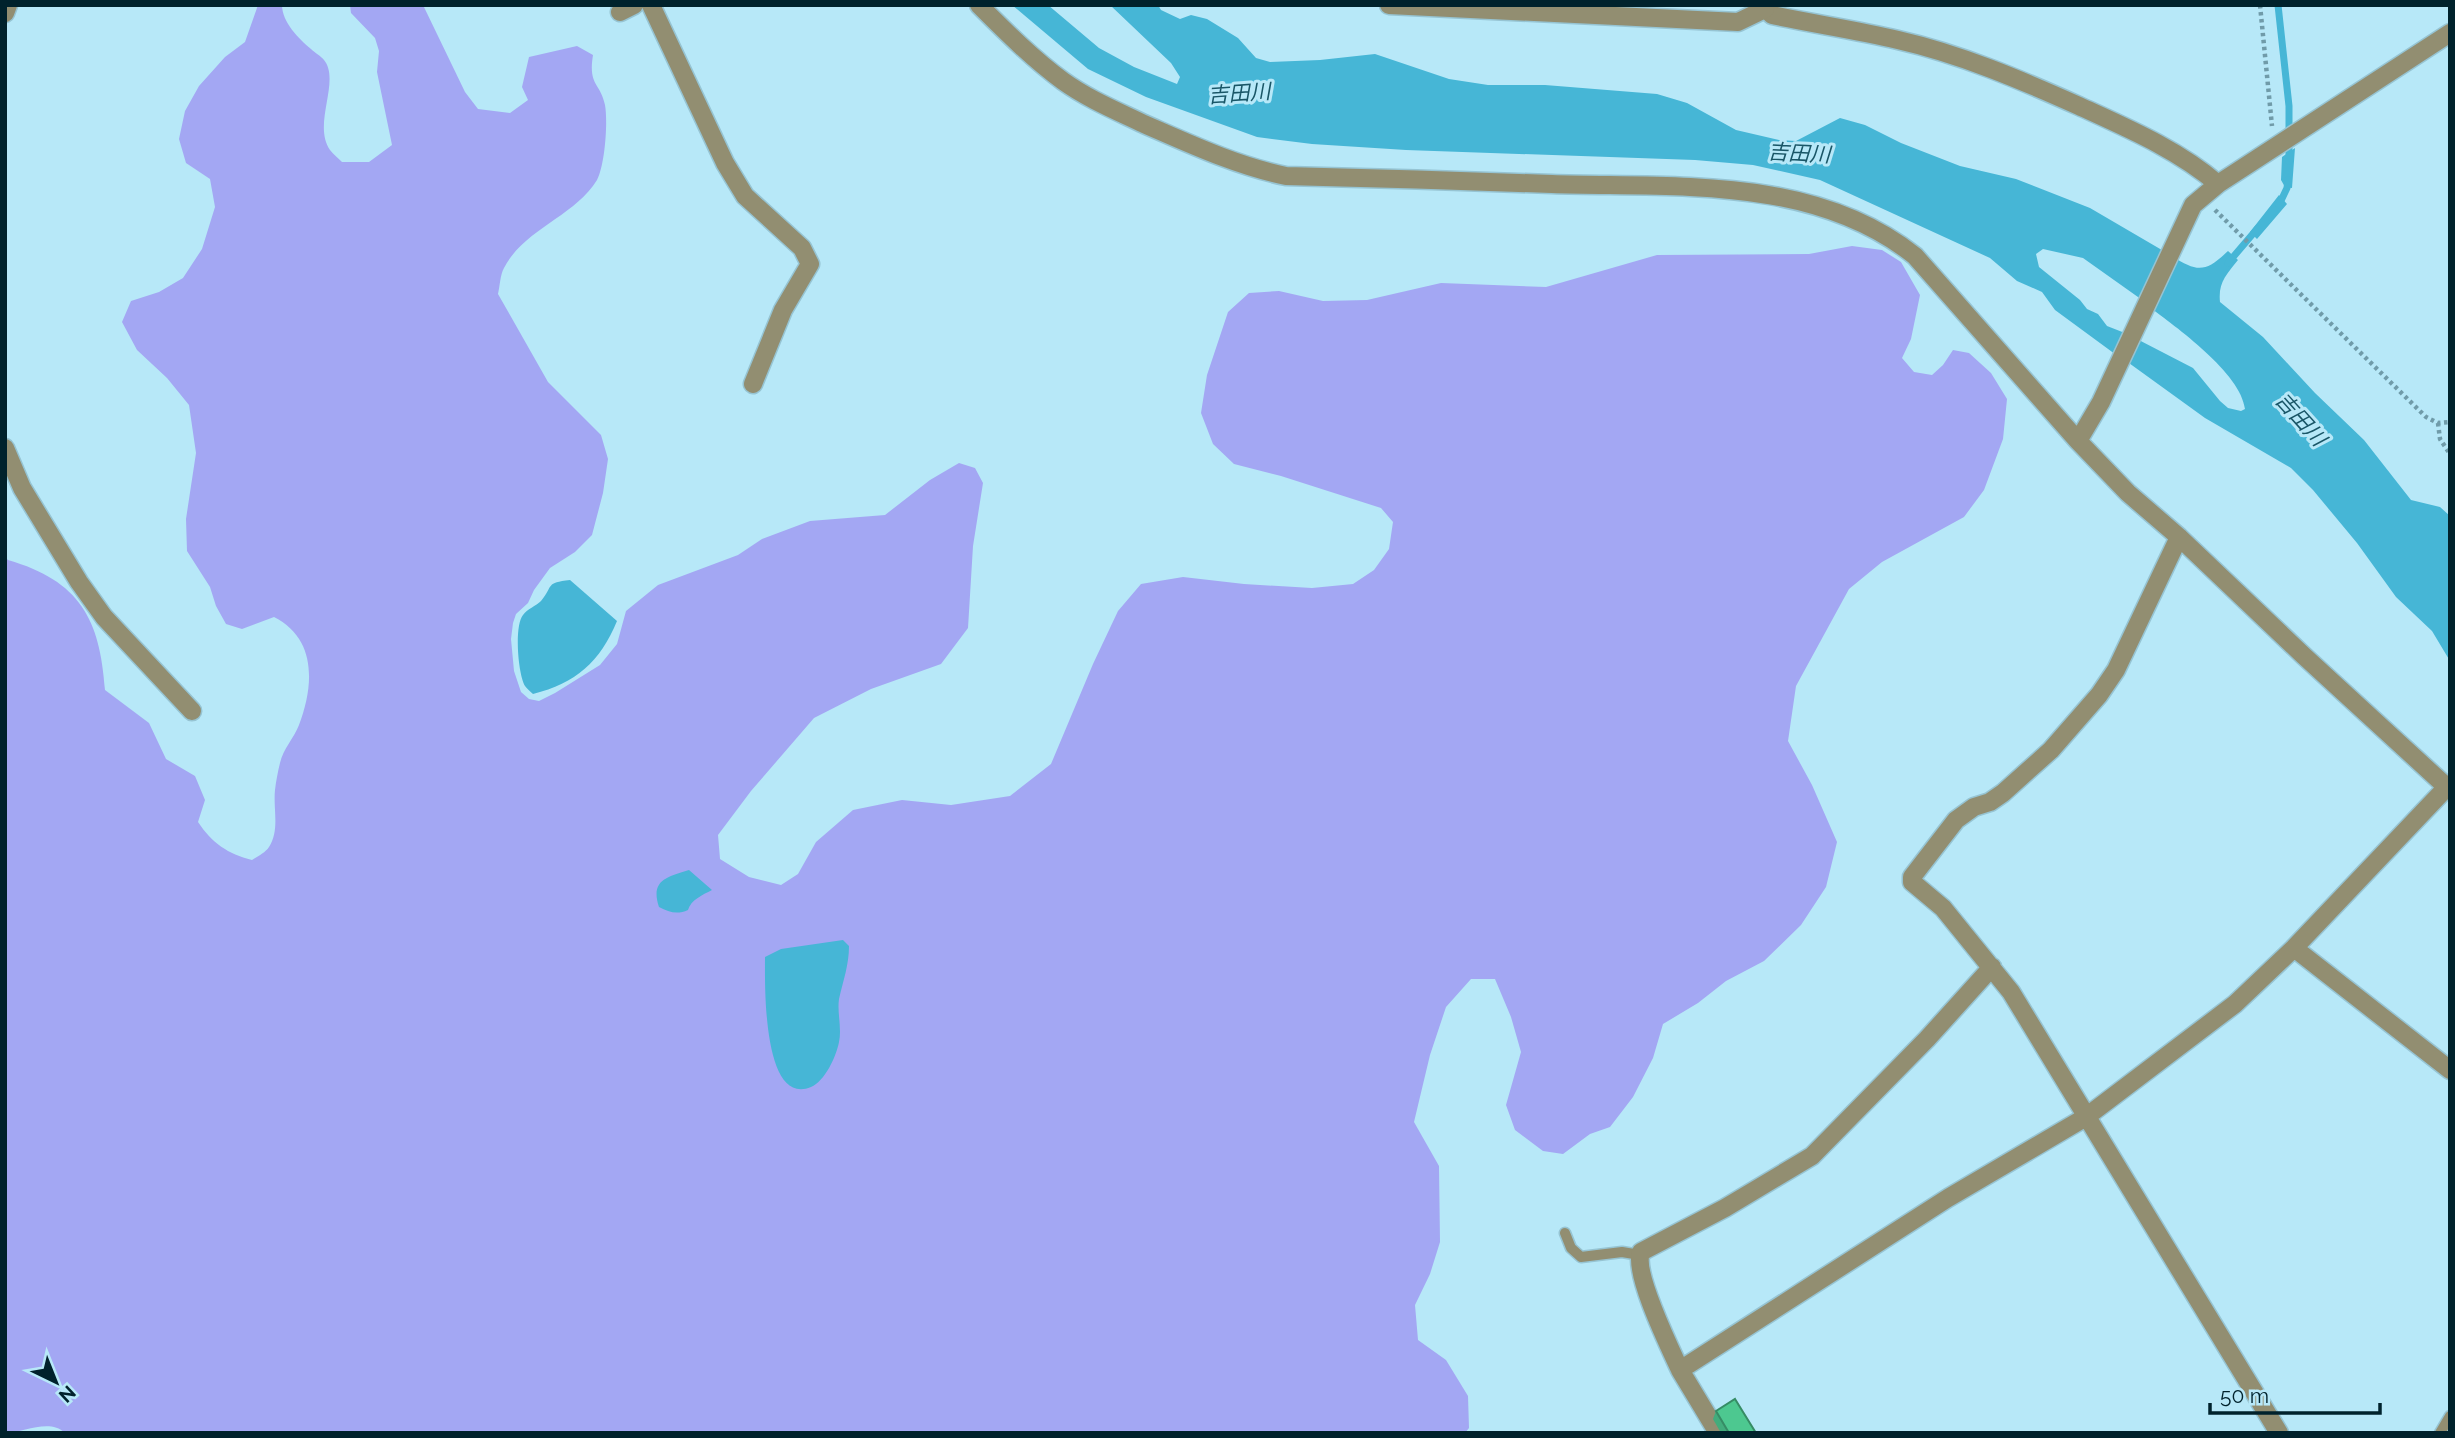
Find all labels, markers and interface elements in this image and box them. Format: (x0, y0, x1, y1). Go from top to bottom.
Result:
water label: 吉田川 (1207, 78, 1273, 108)
water label: 吉田川 (1767, 139, 1833, 167)
water label: 吉田川 (2271, 387, 2333, 452)
north arrow (21, 1347, 91, 1417)
scale bar (2210, 1372, 2380, 1416)
text: N (55, 1381, 80, 1407)
text: 50 m (2220, 1383, 2269, 1408)

